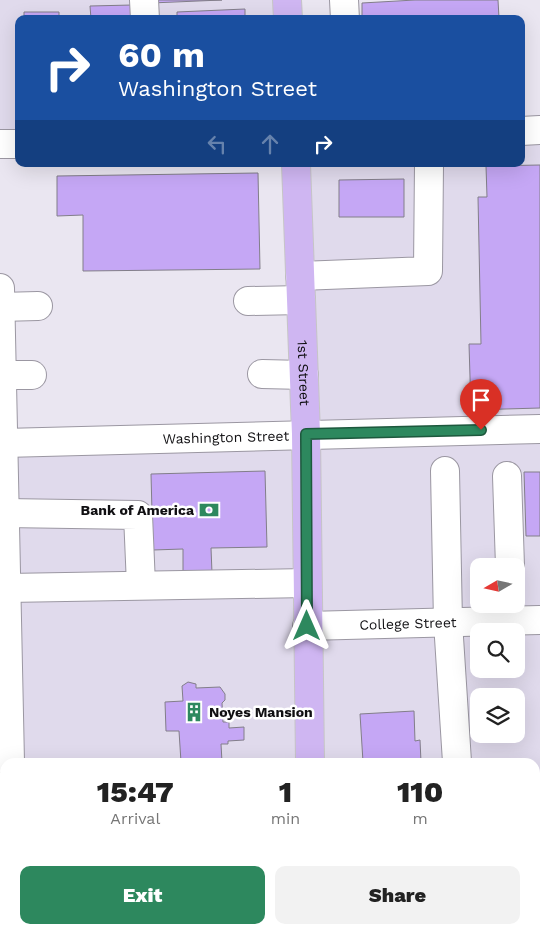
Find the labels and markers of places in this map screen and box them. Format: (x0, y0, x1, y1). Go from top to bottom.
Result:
pin (460, 379, 502, 430)
bank icon: Bank of America (198, 499, 220, 521)
place label: Bank of America (81, 502, 195, 518)
building icon: Noyes Mansion (183, 701, 205, 723)
place label: Noyes Mansion (209, 704, 313, 720)

